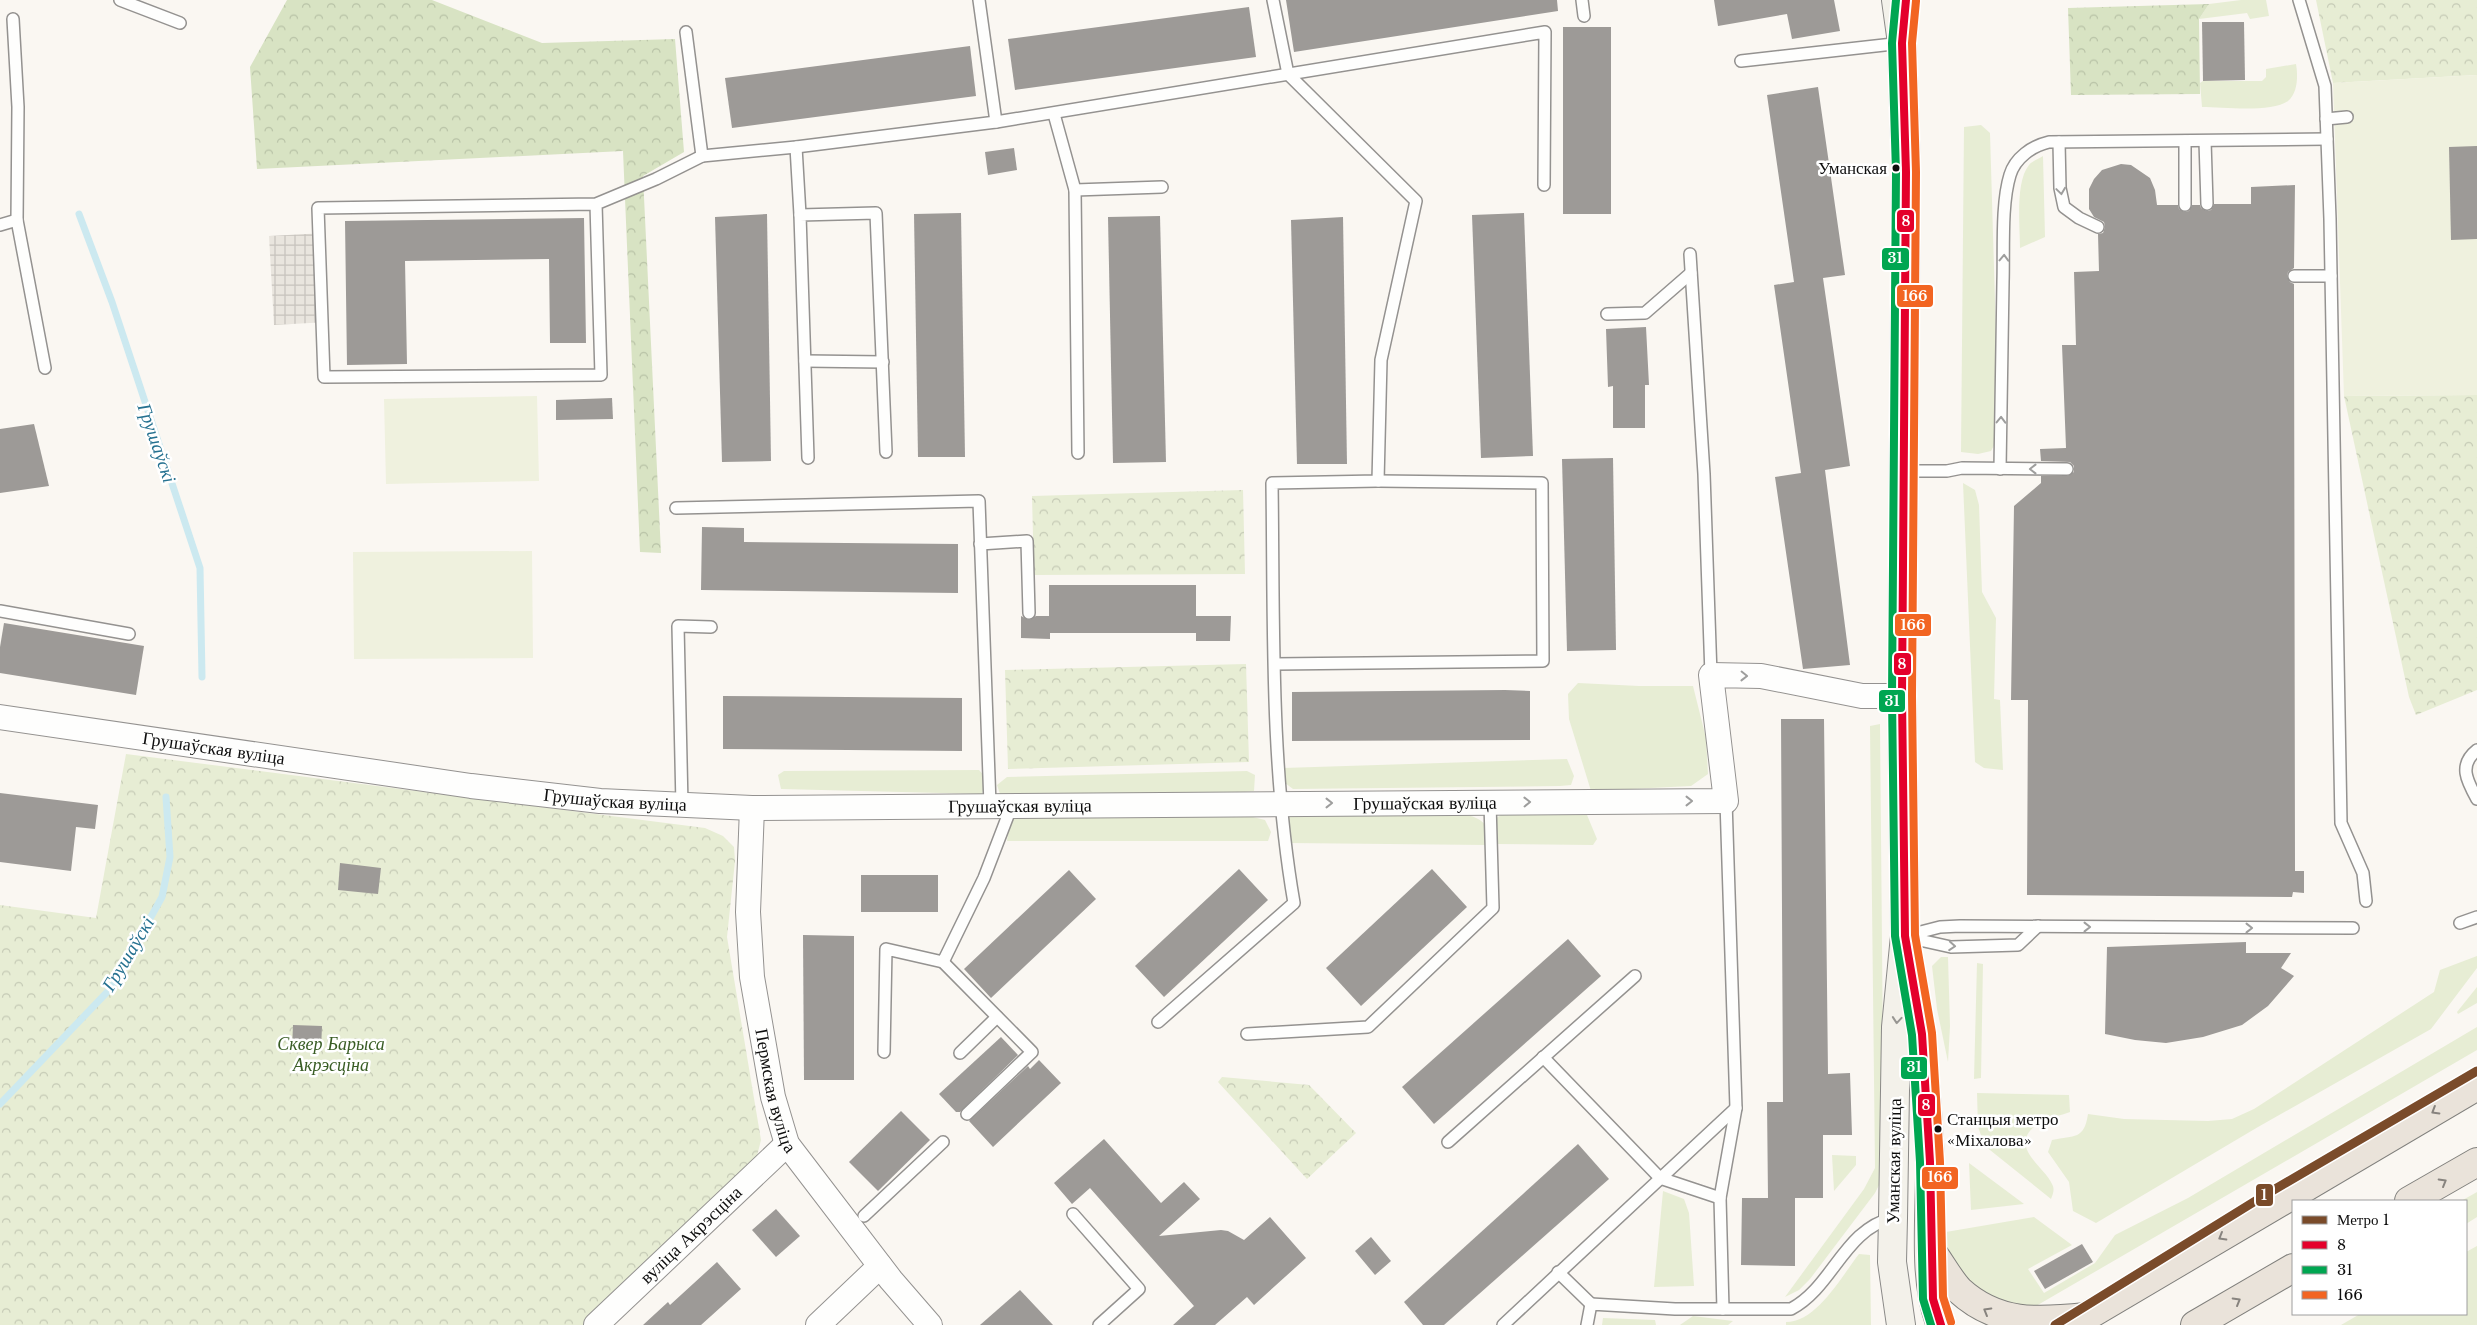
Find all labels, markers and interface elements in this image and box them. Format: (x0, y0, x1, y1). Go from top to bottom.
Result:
place label: Уманская (1818, 158, 1887, 179)
marker: Уманская (1891, 163, 1901, 173)
one-way arrow (2055, 187, 2066, 195)
line badge: 8 (1896, 209, 1915, 233)
text: 8 (1902, 212, 1911, 230)
line badge: 31 (1881, 247, 1910, 271)
text: 31 (1887, 249, 1903, 267)
one-way arrow (1998, 253, 2009, 261)
line badge: 166 (1896, 284, 1934, 308)
text: 166 (1903, 287, 1927, 305)
water label: Грушаўскі (132, 399, 181, 486)
one-way arrow (1996, 416, 2006, 424)
one-way arrow (2029, 464, 2037, 474)
line badge: 166 (1894, 613, 1932, 637)
text: 166 (1901, 616, 1925, 634)
line badge: 8 (1893, 652, 1912, 676)
text: 8 (1898, 655, 1907, 673)
one-way arrow (1740, 671, 1748, 681)
line badge: 31 (1878, 689, 1906, 713)
text: 31 (1884, 692, 1900, 710)
street label: Грушаўская вуліца (141, 727, 286, 770)
street label: Грушаўская вуліца (542, 784, 687, 816)
street label: Грушаўская вуліца (1353, 792, 1497, 815)
street label: Грушаўская вуліца (948, 795, 1092, 818)
one-way arrow (1686, 796, 1693, 806)
one-way arrow (1523, 797, 1531, 808)
one-way arrow (1326, 798, 1333, 808)
water label: Грушаўскі (96, 913, 159, 996)
one-way arrow (2083, 922, 2091, 932)
one-way arrow (2246, 923, 2253, 933)
one-way arrow (1948, 941, 1956, 952)
one-way arrow (1892, 1016, 1903, 1024)
street label: Пермская вуліца (750, 1027, 801, 1157)
park label: Сквер Барыса Акрэсціна (277, 1033, 385, 1076)
line badge: 31 (1900, 1056, 1928, 1080)
text: 31 (1906, 1058, 1922, 1076)
line badge: 8 (1917, 1093, 1936, 1117)
text: 8 (1922, 1096, 1931, 1114)
street label: Уманская вуліца (1882, 1098, 1906, 1224)
one-way arrow (2432, 1105, 2441, 1115)
place label: Станцыя метро «Міхалова» (1947, 1109, 2059, 1151)
marker: Станцыя метро «Міхалова» (1933, 1124, 1943, 1134)
line badge: 166 (1921, 1166, 1959, 1190)
text: 166 (1928, 1168, 1952, 1186)
one-way arrow (2438, 1178, 2447, 1188)
street label: вуліца Акрэсціна (636, 1181, 747, 1288)
line badge: 1 (2255, 1183, 2274, 1207)
text: 1 (2261, 1186, 2267, 1204)
legend (2292, 1200, 2467, 1315)
text: Метро 1 (2337, 1210, 2390, 1229)
one-way arrow (2218, 1231, 2227, 1241)
text: 8 (2337, 1235, 2346, 1254)
text: 31 (2337, 1260, 2353, 1279)
text: 166 (2337, 1285, 2363, 1304)
one-way arrow (2232, 1297, 2241, 1307)
one-way arrow (1984, 1308, 1993, 1318)

